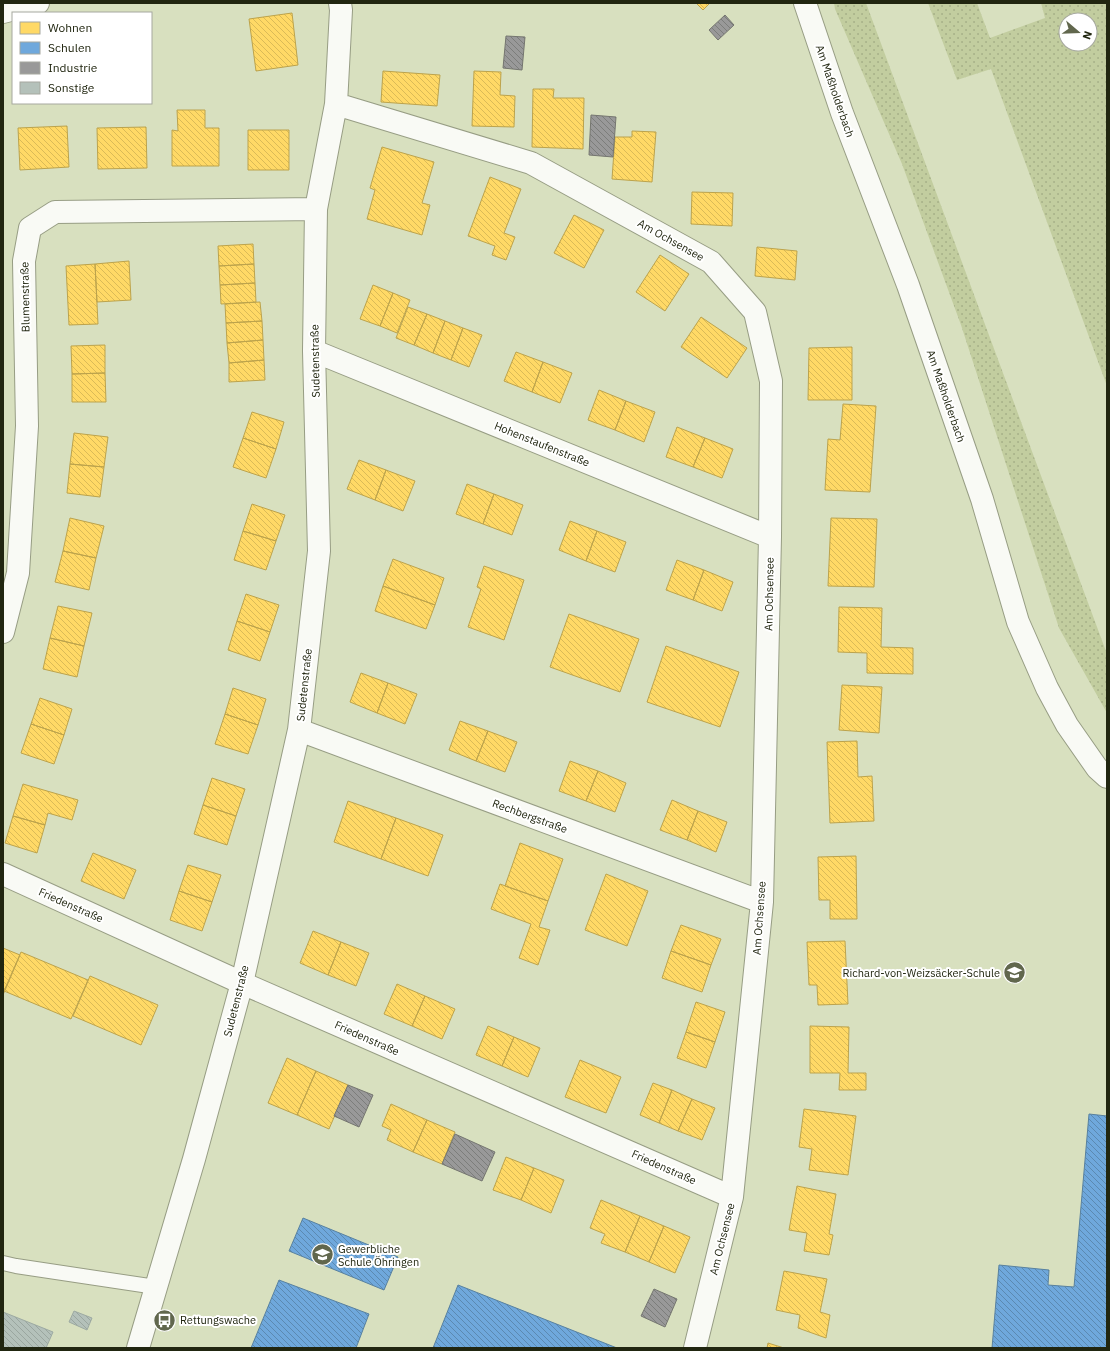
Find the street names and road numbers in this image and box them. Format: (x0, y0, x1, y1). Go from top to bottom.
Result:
street label: Am Maßholderbach (813, 43, 857, 139)
street label: Am Ochsensee (635, 216, 707, 264)
street label: Blumenstraße (17, 262, 33, 332)
street label: Sudetenstraße (307, 324, 323, 398)
street label: Am Maßholderbach (924, 348, 968, 444)
street label: Hohenstaufenstraße (492, 418, 592, 470)
street label: Am Ochsensee (761, 557, 777, 631)
street label: Sudetenstraße (293, 648, 315, 722)
street label: Rechbergstraße (491, 796, 569, 836)
street label: Am Ochsensee (749, 881, 769, 955)
street label: Friedenstraße (36, 884, 106, 926)
street label: Sudetenstraße (220, 964, 252, 1038)
street label: Friedenstraße (332, 1017, 402, 1059)
street label: Friedenstraße (629, 1146, 699, 1188)
street label: Am Ochsensee (706, 1201, 738, 1277)

